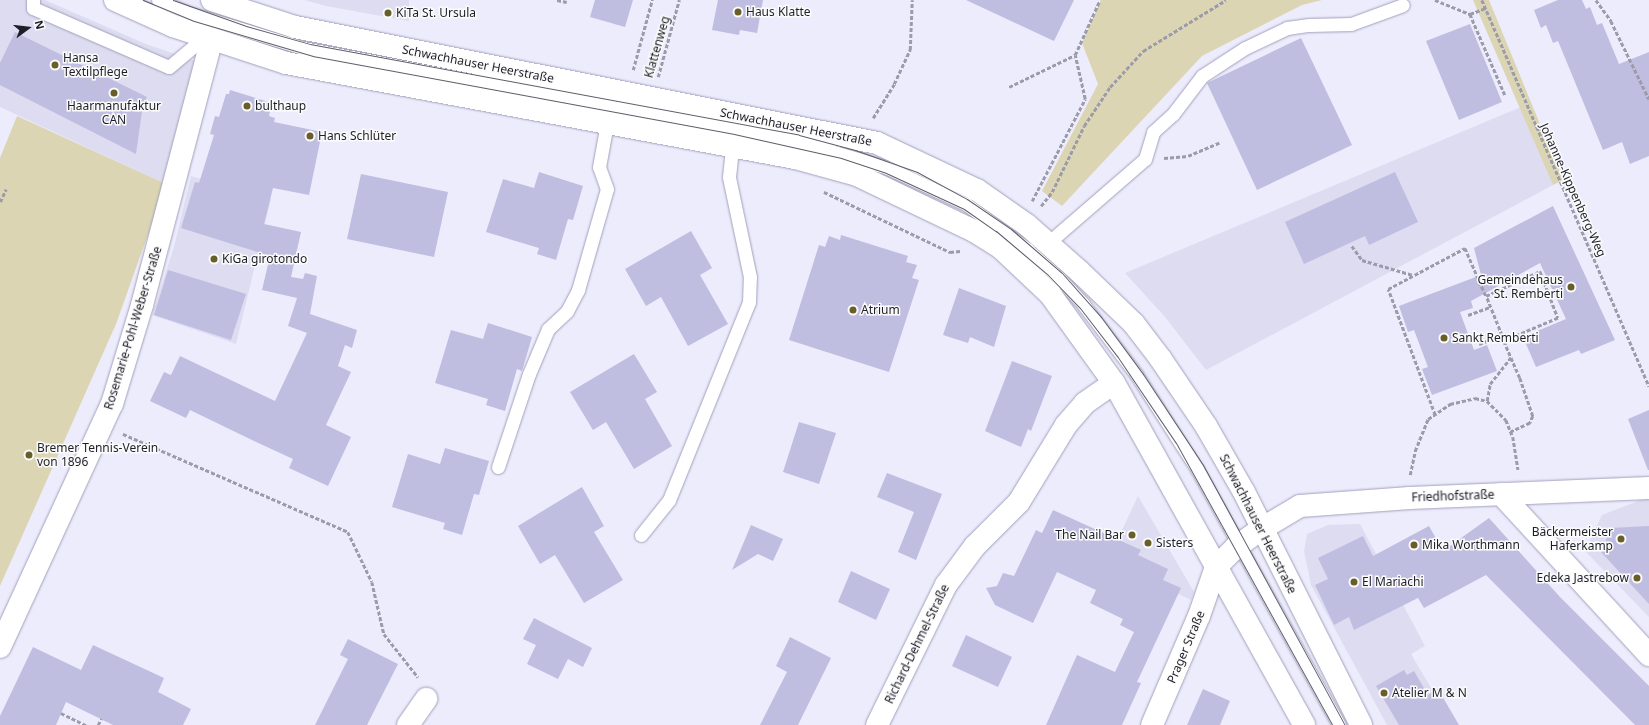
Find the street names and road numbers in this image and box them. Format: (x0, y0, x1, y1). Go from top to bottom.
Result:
street label: Klattenweg (641, 14, 673, 80)
street label: Schwachhauser Heerstraße (401, 42, 555, 86)
street label: Schwachhauser Heerstraße (719, 105, 873, 149)
street label: Johanne-Kippenberg-Weg (1537, 121, 1609, 259)
street label: Rosemarie-Pohl-Weber-Straße (101, 245, 165, 411)
street label: Schwachhauser Heerstraße (1217, 452, 1299, 596)
street label: Friedhofstraße (1411, 487, 1495, 505)
street label: Richard-Dehmel-Straße (882, 582, 952, 706)
street label: Prager Straße (1164, 608, 1208, 686)

